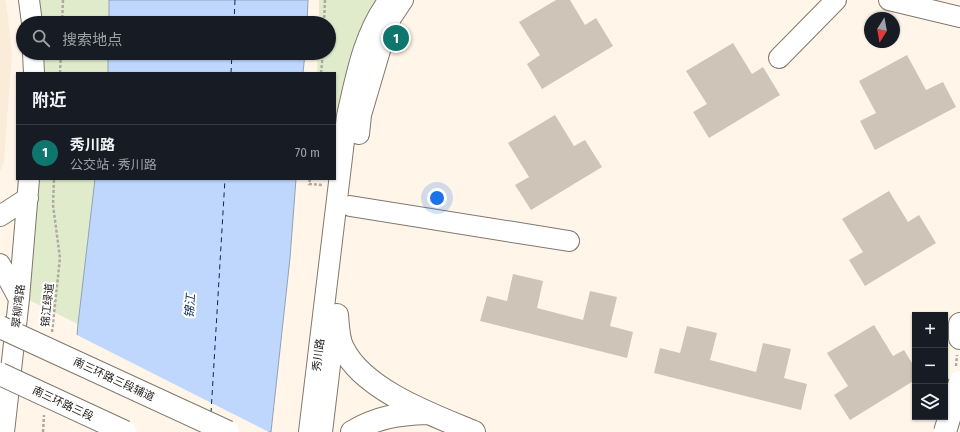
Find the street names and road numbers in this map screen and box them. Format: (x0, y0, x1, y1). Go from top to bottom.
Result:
street label: 锦江绿道 (39, 282, 56, 328)
street label: 翠柳湾路 (10, 283, 27, 329)
street label: 秀川路 (310, 338, 327, 372)
street label: 南三环路三段辅道 (71, 355, 156, 404)
street label: 南三环路三段 (30, 384, 95, 423)

